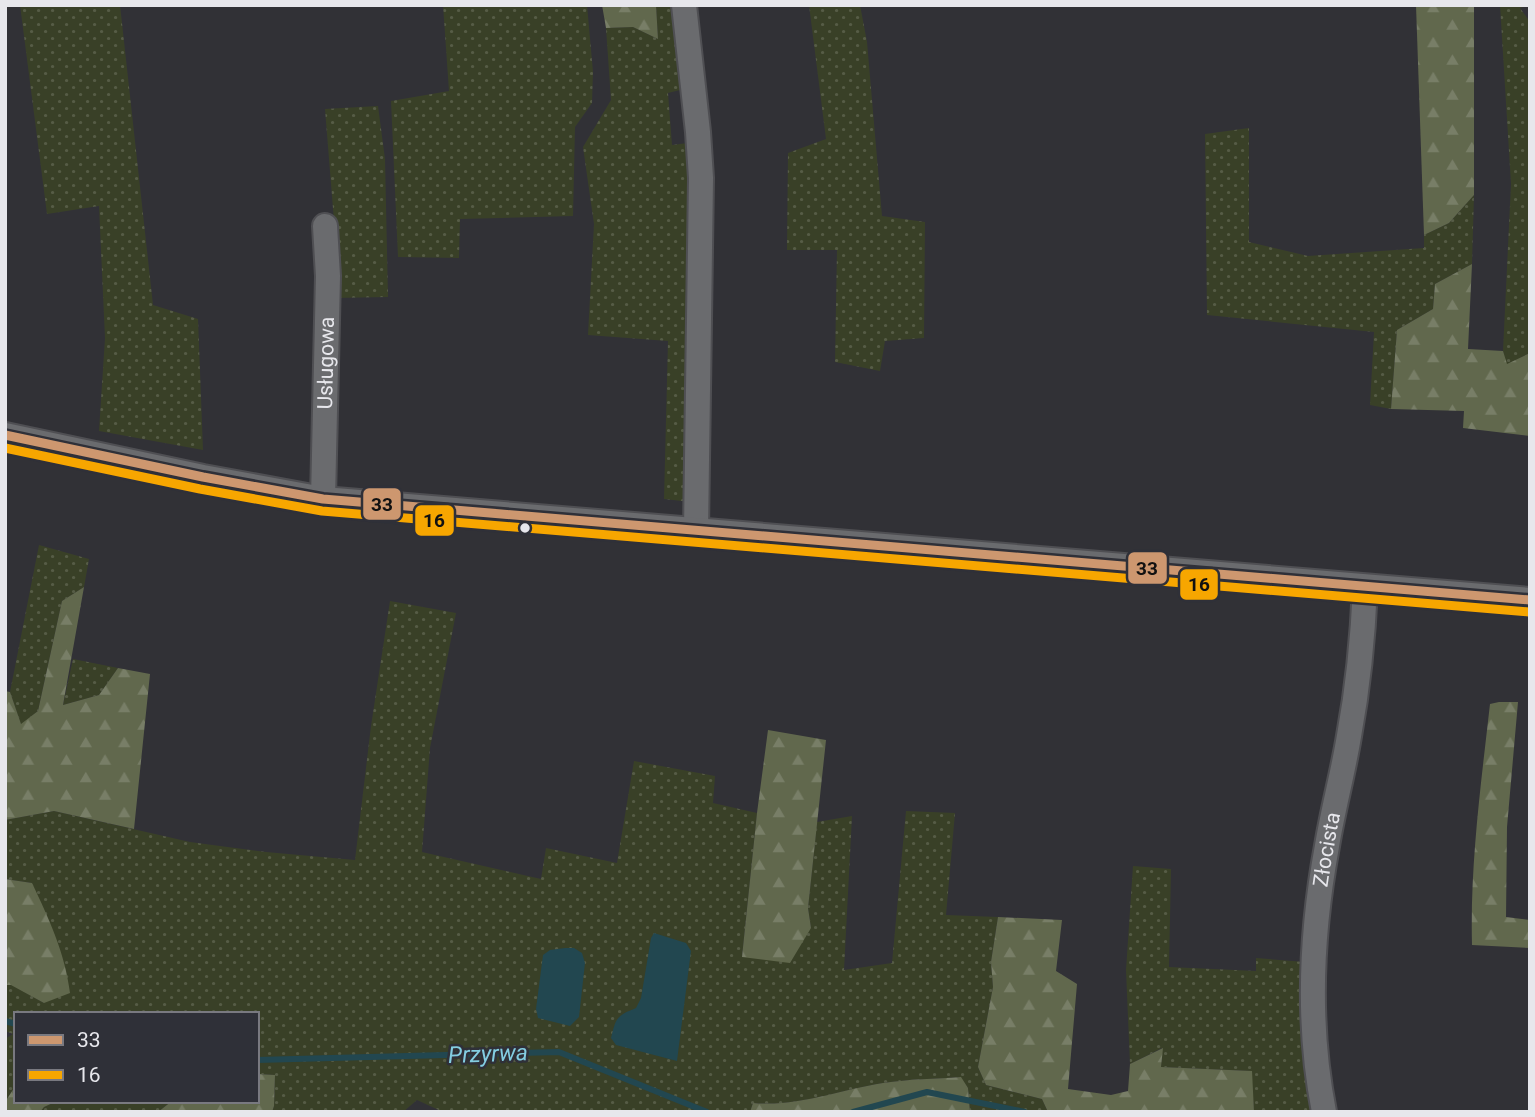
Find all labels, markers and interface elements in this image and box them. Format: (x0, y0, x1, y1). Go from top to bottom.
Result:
street label: Usługowa (313, 316, 339, 410)
line badge: 33 (362, 487, 402, 521)
text: 33 (371, 493, 393, 516)
line badge: 16 (414, 504, 455, 537)
text: 16 (423, 509, 445, 532)
unlabelled marker (518, 521, 532, 535)
line badge: 33 (1127, 551, 1168, 585)
text: 33 (1136, 557, 1158, 580)
line badge: 16 (1179, 568, 1219, 601)
text: 16 (1188, 573, 1210, 596)
street label: Złocista (1309, 810, 1345, 888)
legend (14, 1012, 259, 1103)
text: 33 (77, 1028, 101, 1052)
water label: Przyrwa (448, 1039, 528, 1069)
text: 16 (77, 1063, 101, 1087)

